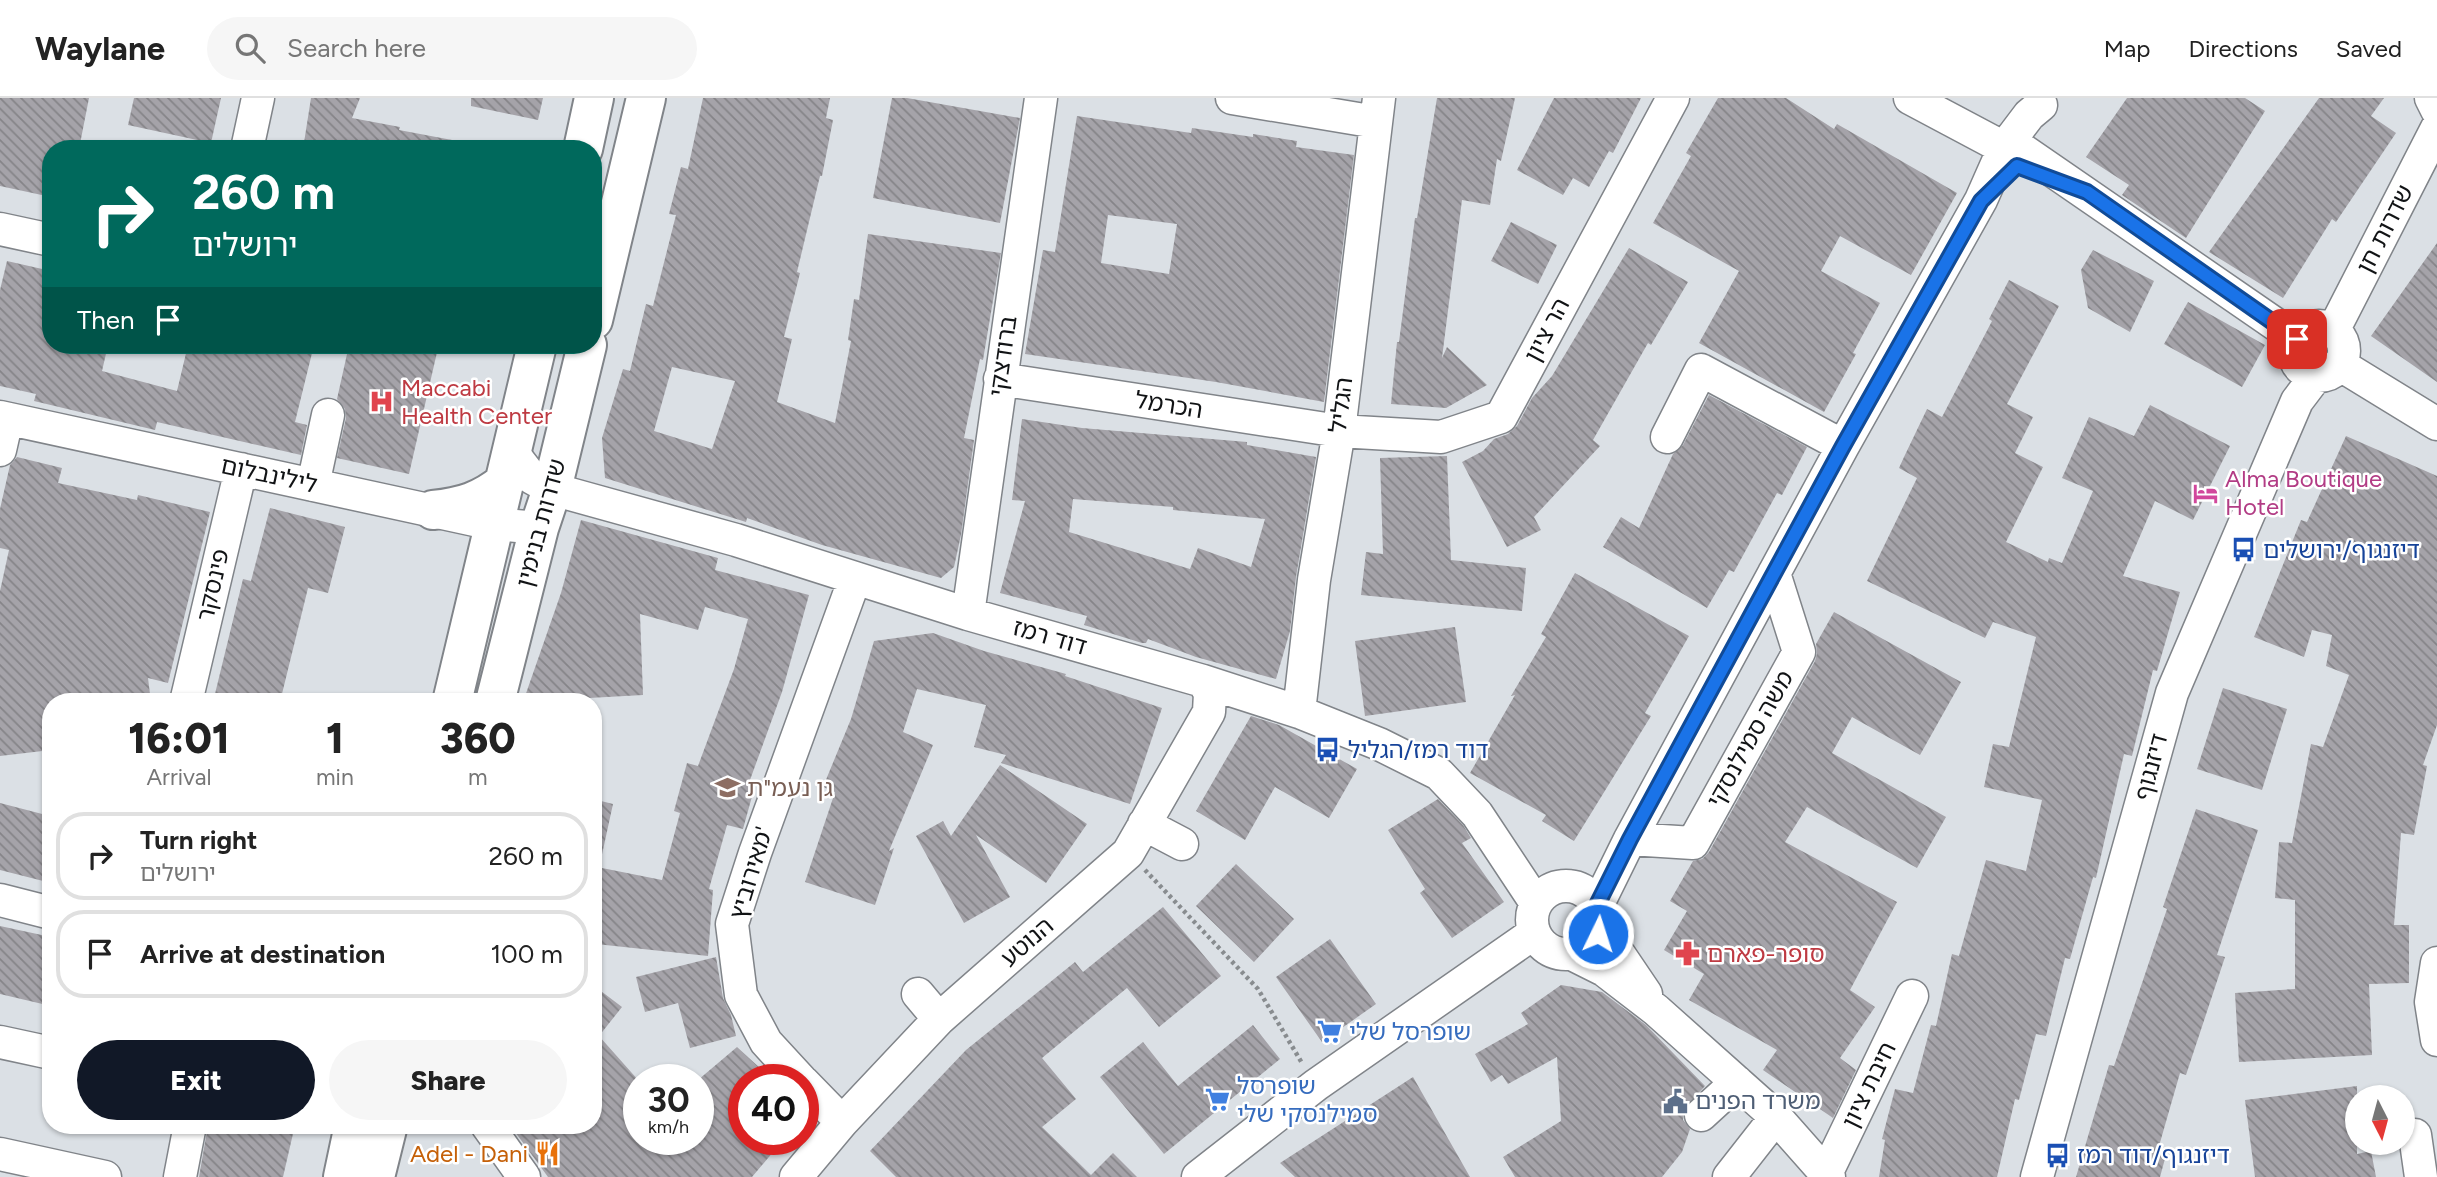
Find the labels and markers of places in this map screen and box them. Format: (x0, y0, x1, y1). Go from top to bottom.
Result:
pin (2267, 309, 2327, 369)
place label: Maccabi Health Center (401, 373, 552, 430)
hospital icon: Maccabi Health Center (367, 388, 395, 416)
place label: Alma Boutique Hotel (2225, 464, 2382, 521)
hotel icon: Alma Boutique Hotel (2191, 479, 2219, 507)
place label: דיזנגוף/ירושלים (2263, 535, 2420, 564)
bus stop icon: דיזנגוף/ירושלים (2229, 536, 2257, 564)
place label: דוד רמז/הגליל (1348, 735, 1488, 764)
bus stop icon: דוד רמז/הגליל (1314, 736, 1342, 764)
place label: גן נעמ"ת (747, 773, 833, 802)
school or university icon: גן נעמ"ת (713, 774, 741, 802)
place label: סופר-פארם (1707, 939, 1825, 968)
pharmacy icon: סופר-פארם (1673, 940, 1701, 968)
place label: שופרסל שלי (1349, 1017, 1471, 1046)
supermarket icon: שופרסל שלי (1315, 1018, 1343, 1046)
place label: שופרסל סמילנסקי שלי (1237, 1071, 1378, 1128)
supermarket icon: שופרסל סמילנסקי שלי (1203, 1086, 1231, 1114)
place label: משרד הפנים (1695, 1086, 1821, 1115)
public building icon: משרד הפנים (1661, 1087, 1689, 1115)
place label: Adel - Dani (410, 1139, 528, 1168)
restaurant icon: Adel - Dani (534, 1140, 562, 1168)
place label: דיזנגוף/דוד רמז (2077, 1140, 2230, 1169)
bus stop icon: דיזנגוף/דוד רמז (2043, 1141, 2071, 1169)

